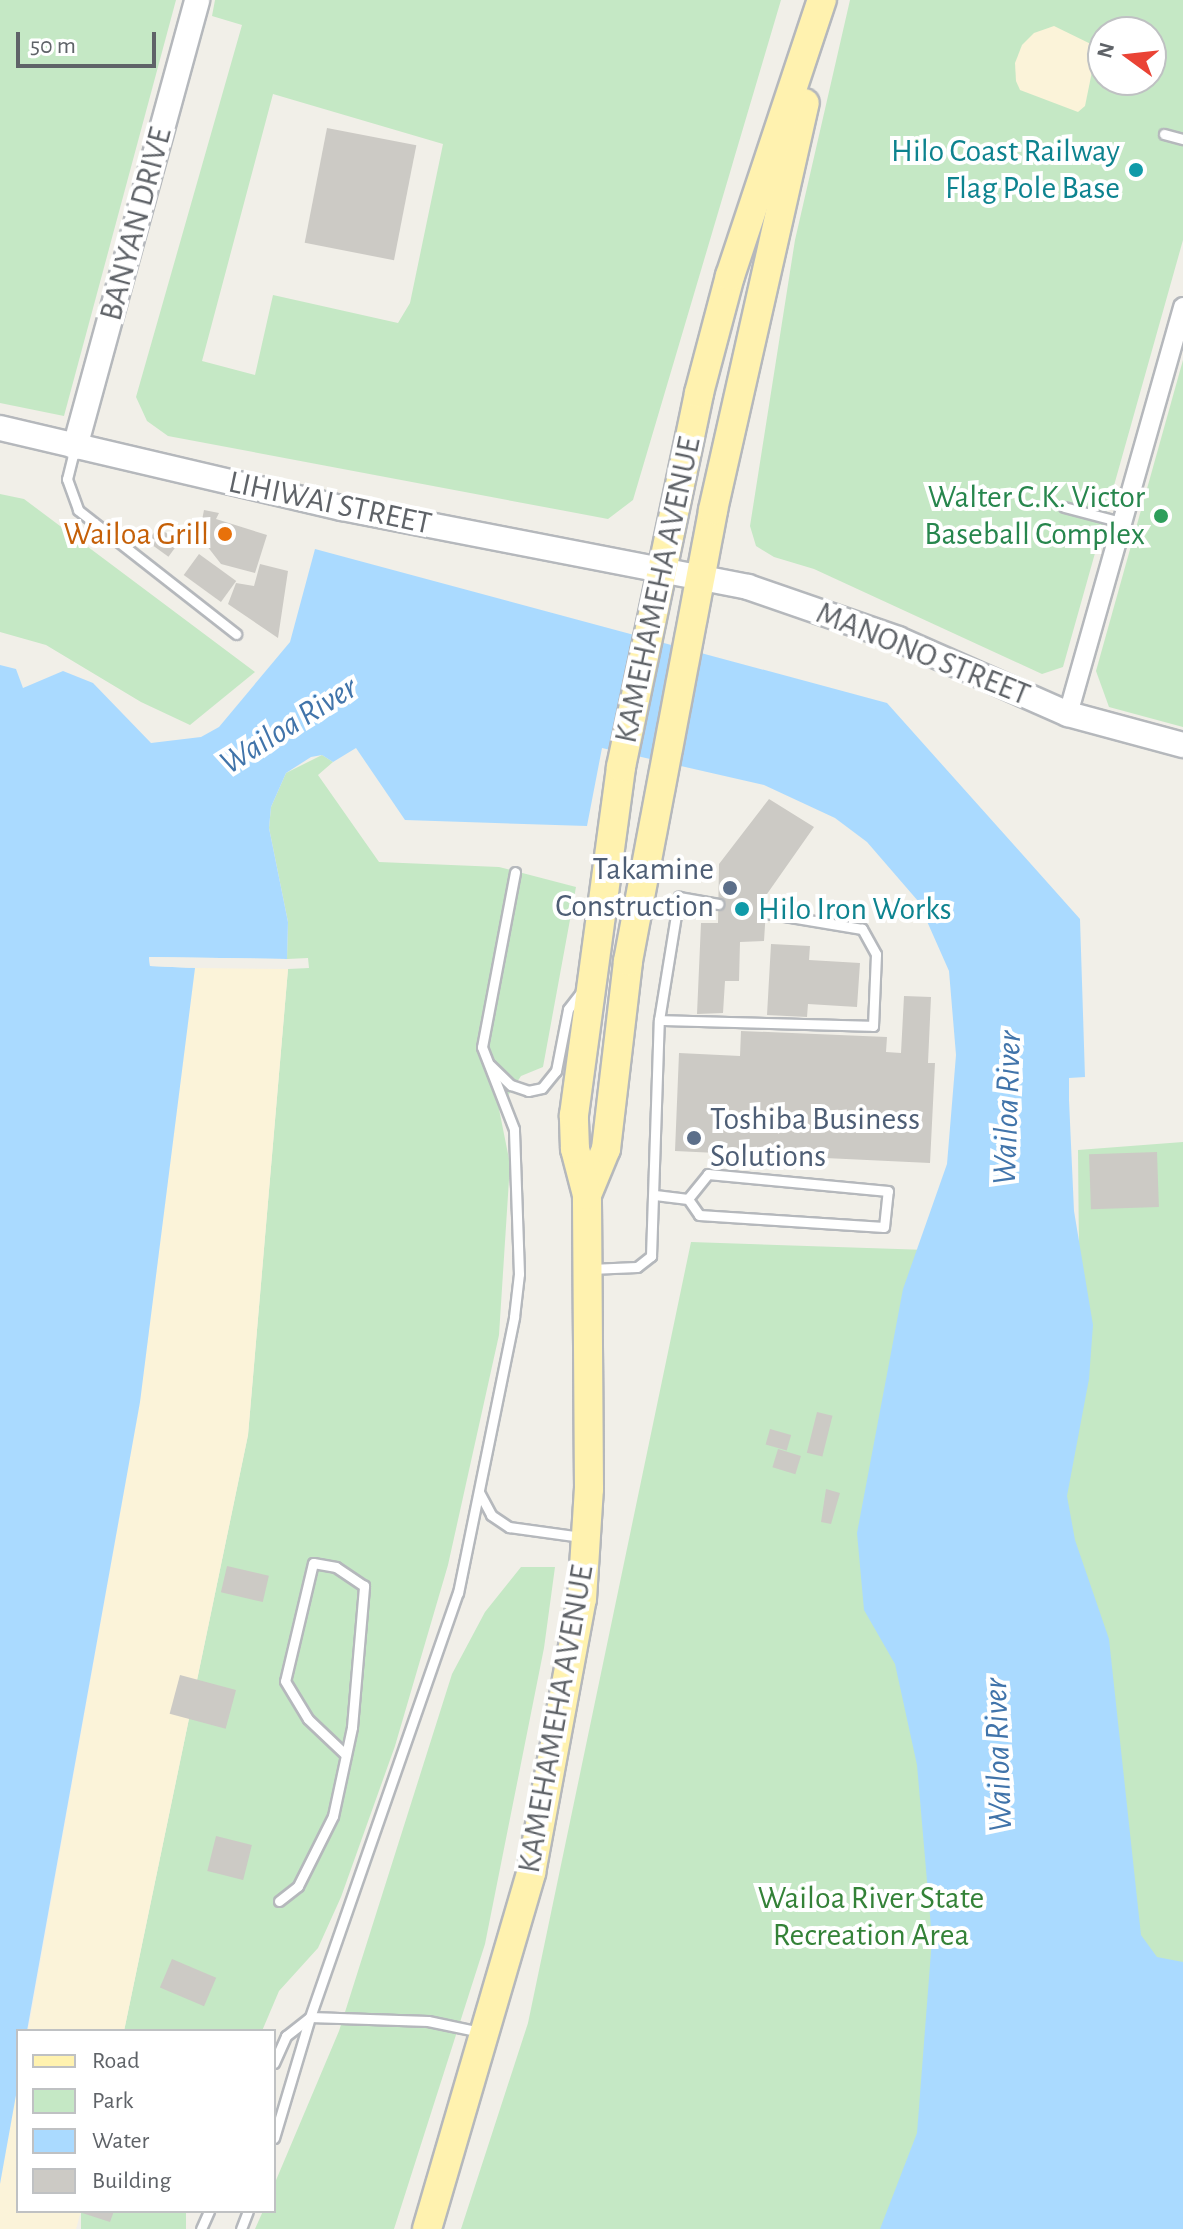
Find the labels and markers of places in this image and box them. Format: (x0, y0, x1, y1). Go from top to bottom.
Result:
place label: Hilo Coast Railway Flag Pole Base (891, 133, 1120, 208)
marker: Hilo Coast Railway Flag Pole Base (1127, 161, 1145, 179)
place label: Walter C.K. Victor Baseball Complex (924, 479, 1145, 554)
marker: Walter C.K. Victor Baseball Complex (1152, 507, 1170, 525)
place label: Wailoa Grill (63, 515, 209, 553)
marker: Wailoa Grill (216, 525, 234, 543)
place label: Takamine Construction (555, 851, 714, 926)
marker: Takamine Construction (721, 879, 739, 897)
place label: Hilo Iron Works (758, 890, 952, 928)
marker: Hilo Iron Works (733, 900, 751, 918)
place label: Toshiba Business Solutions (710, 1101, 920, 1176)
marker: Toshiba Business Solutions (685, 1129, 703, 1147)

